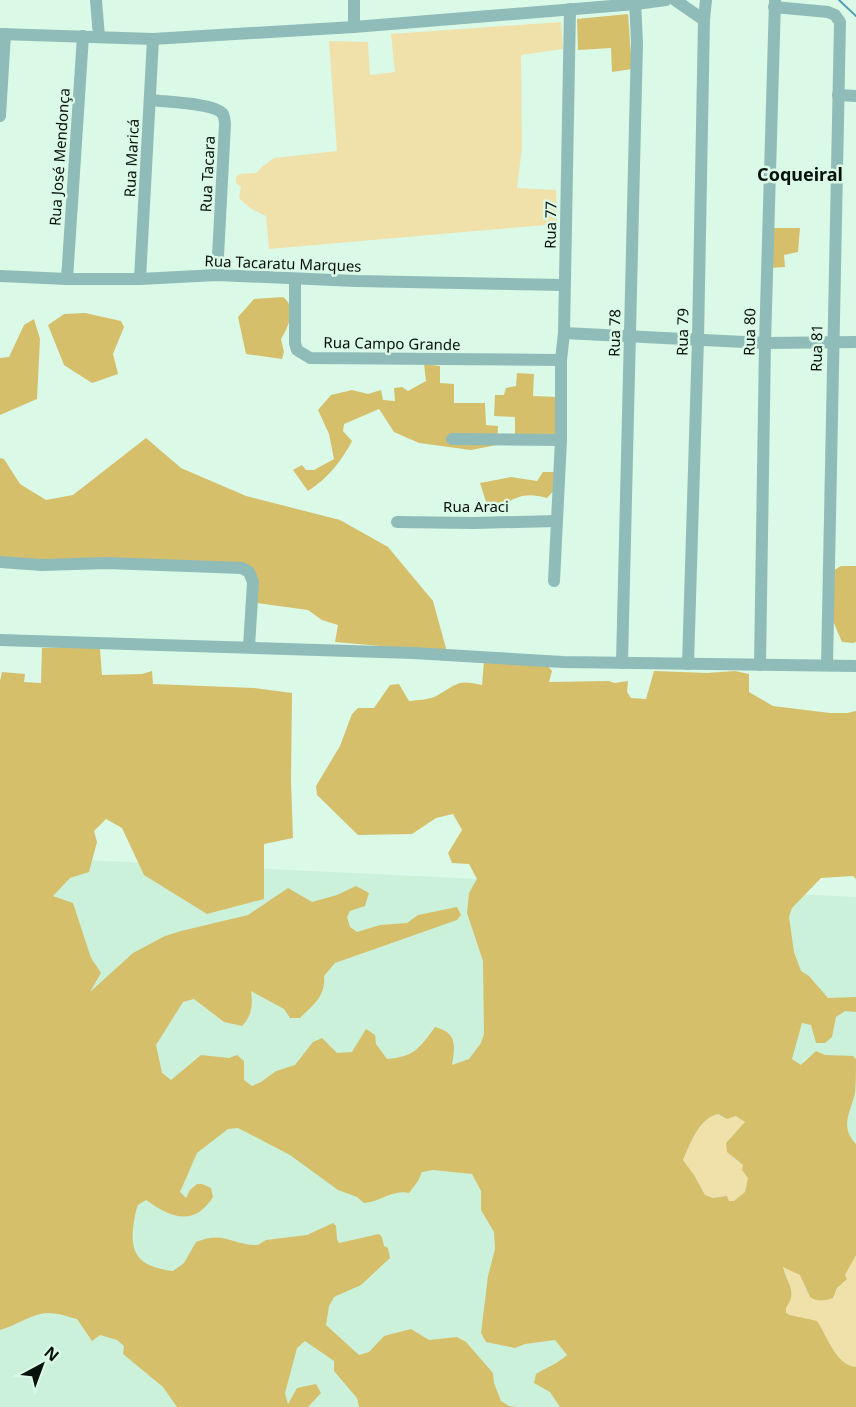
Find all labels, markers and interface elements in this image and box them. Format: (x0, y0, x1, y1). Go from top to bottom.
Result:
street label: Rua José Mendonça (44, 87, 74, 227)
street label: Rua Maricá (119, 118, 143, 198)
street label: Rua Tacara (195, 135, 219, 213)
district label: Coqueiral (757, 162, 843, 186)
street label: Rua 77 (540, 201, 560, 249)
street label: Rua Tacaratu Marques (204, 250, 362, 276)
street label: Rua 79 (672, 308, 692, 356)
street label: Rua 80 (739, 308, 759, 356)
street label: Rua 78 (604, 309, 624, 357)
street label: Rua 81 (806, 324, 826, 372)
street label: Rua Campo Grande (323, 332, 461, 354)
street label: Rua Araci (443, 496, 509, 516)
north arrow (12, 1335, 72, 1395)
text: N (40, 1341, 64, 1366)

